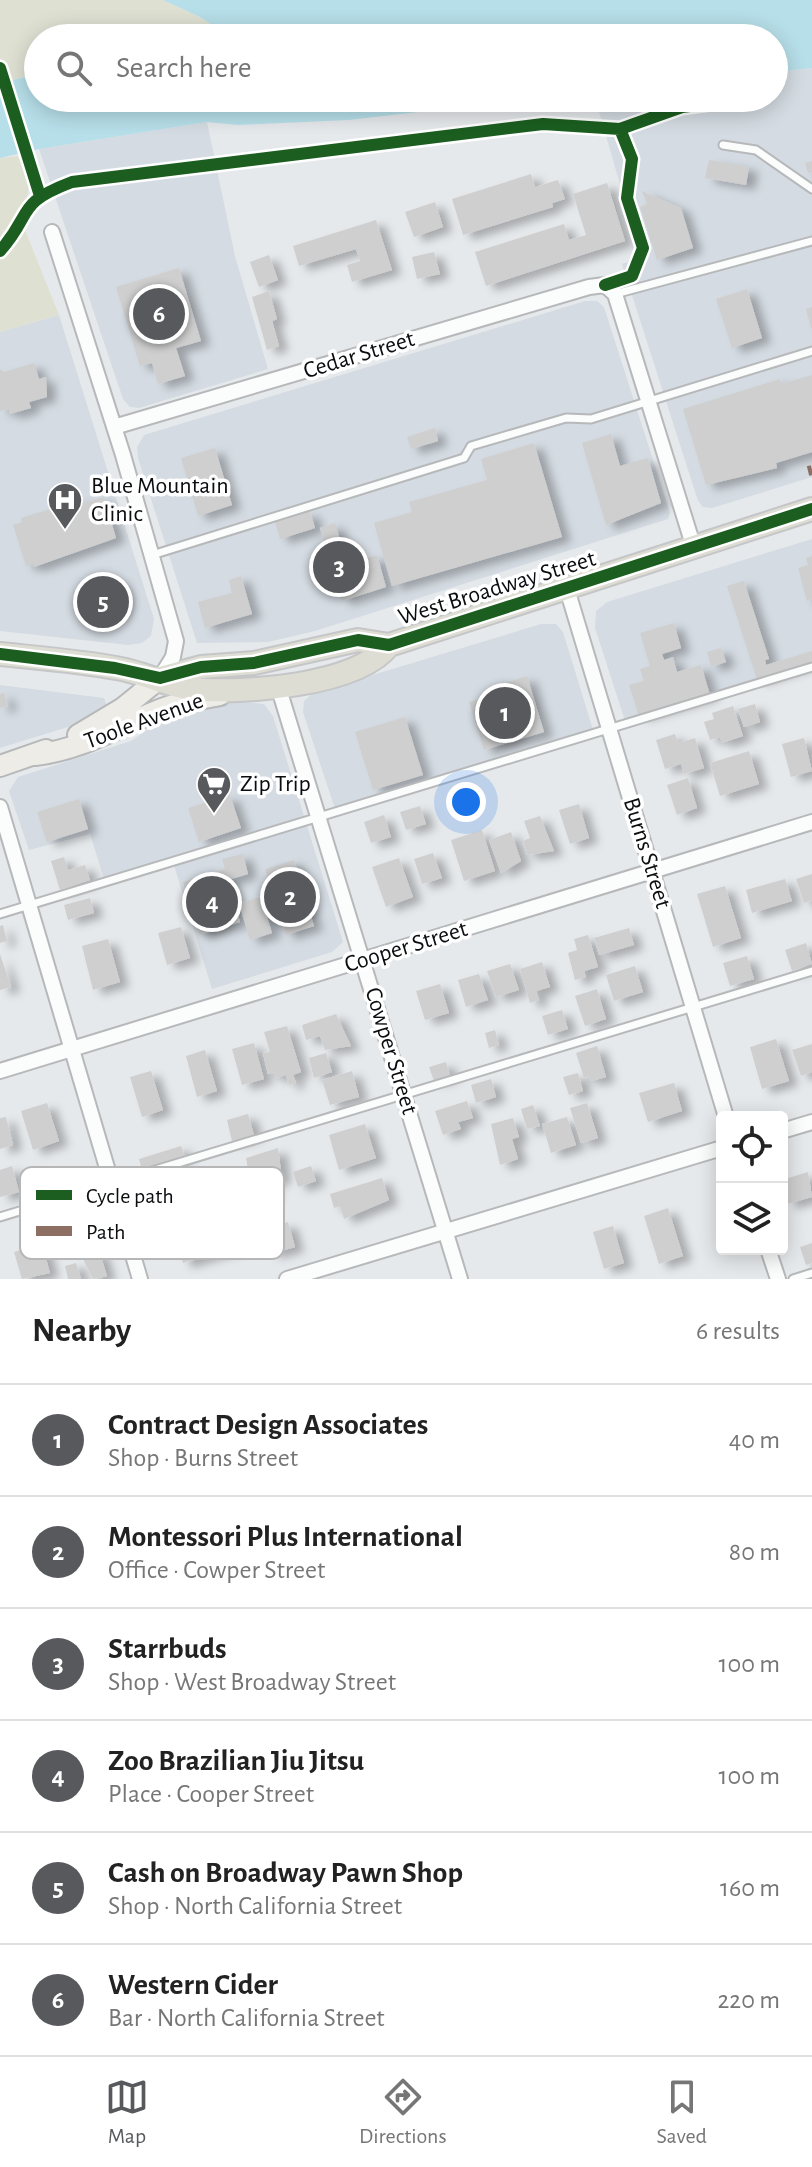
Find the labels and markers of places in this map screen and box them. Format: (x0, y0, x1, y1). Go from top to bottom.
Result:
pin: 6 (133, 284, 185, 344)
place label: Blue Mountain Clinic (91, 474, 229, 526)
hospital icon: Blue Mountain Clinic (46, 481, 84, 531)
pin: 3 (313, 537, 365, 597)
pin: 5 (77, 572, 129, 632)
pin: 1 (479, 683, 531, 743)
supermarket icon: Zip Trip (195, 765, 233, 815)
place label: Zip Trip (240, 772, 311, 796)
pin: 2 (264, 867, 316, 927)
pin: 4 (186, 872, 238, 932)

